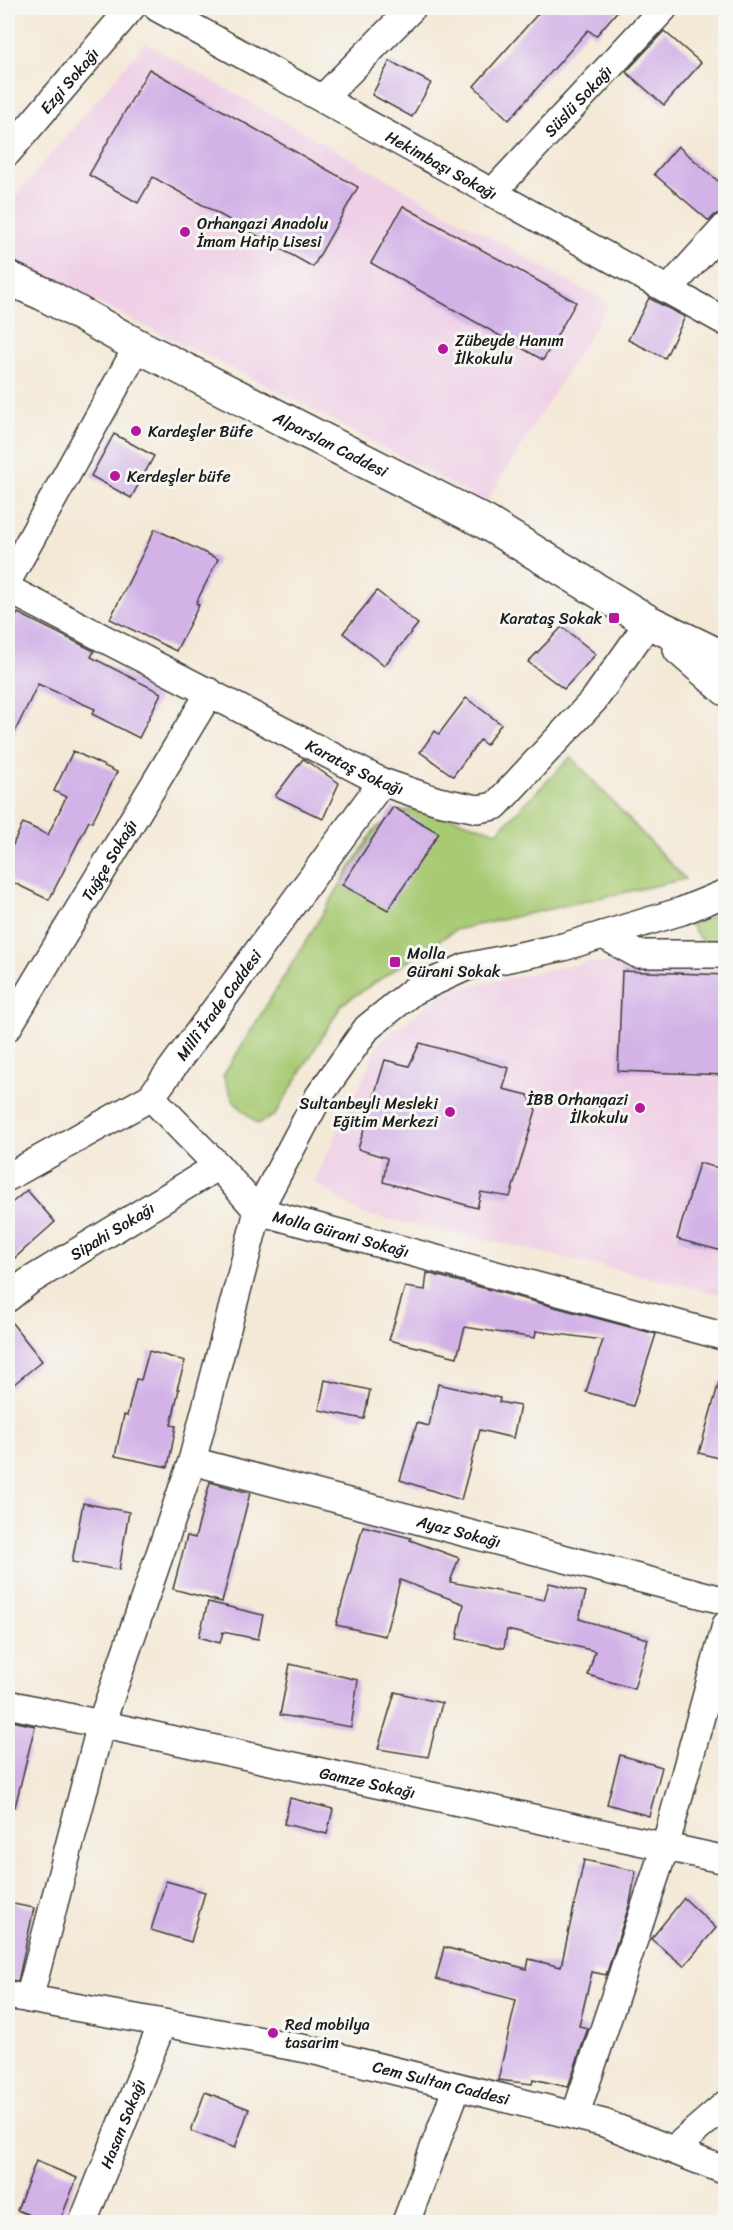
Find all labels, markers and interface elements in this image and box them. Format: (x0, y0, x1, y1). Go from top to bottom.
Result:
street label: Ezgi Sokağı (32, 41, 106, 121)
street label: Süslü Sokağı (536, 58, 619, 144)
street label: Hekimbaşı Sokağı (380, 122, 503, 208)
place label: Orhangazi Anadolu İmam Hatip Lisesi (196, 209, 329, 256)
marker: Orhangazi Anadolu İmam Hatip Lisesi (178, 225, 192, 239)
place label: Zübeyde Hanım İlkokulu (454, 326, 564, 373)
marker: Zübeyde Hanım İlkokulu (436, 342, 450, 356)
street label: Alparslan Caddesi (268, 402, 394, 485)
place label: Kardeşler Büfe (148, 417, 253, 446)
marker: Kardeşler Büfe (129, 424, 143, 438)
place label: Kerdeşler büfe (127, 462, 231, 491)
marker: Kerdeşler büfe (108, 469, 122, 483)
place label: Karataş Sokak (500, 604, 602, 633)
marker: Karataş Sokak (607, 611, 621, 625)
street label: Karataş Sokağı (301, 731, 408, 803)
street label: Tuğçe Sokağı (73, 813, 145, 907)
place label: Molla Gürani Sokak (407, 939, 501, 986)
street label: Millî İrade Caddesi (168, 943, 270, 1067)
marker: Molla Gürani Sokak (388, 955, 402, 969)
place label: İBB Orhangazi İlkokulu (526, 1085, 629, 1132)
place label: Sultanbeyli Mesleki Eğitim Merkezi (299, 1089, 439, 1136)
marker: İBB Orhangazi İlkokulu (633, 1101, 647, 1115)
marker: Sultanbeyli Mesleki Eğitim Merkezi (443, 1105, 457, 1119)
street label: Sipahi Sokağı (64, 1194, 160, 1268)
street label: Molla Gürani Sokağı (270, 1201, 412, 1266)
street label: Ayaz Sokağı (413, 1506, 504, 1556)
street label: Gamze Sokağı (317, 1758, 418, 1807)
place label: Red mobilya tasarim (285, 2010, 370, 2057)
marker: Red mobilya tasarim (266, 2026, 280, 2040)
street label: Cem Sultan Caddesi (370, 2051, 513, 2114)
street label: Hasan Sokağı (91, 2074, 153, 2173)

